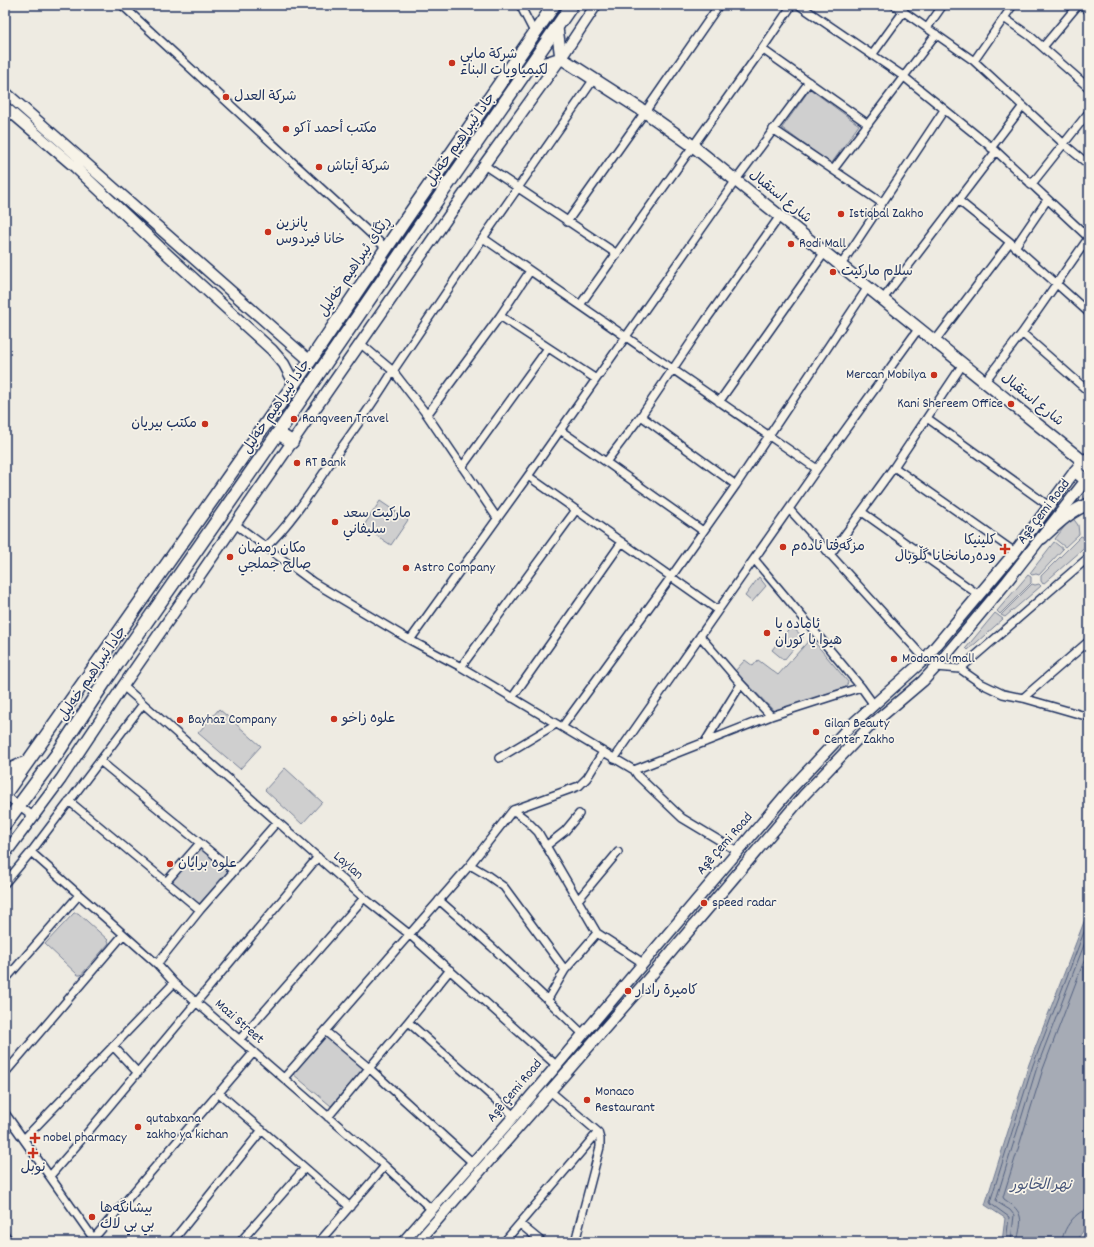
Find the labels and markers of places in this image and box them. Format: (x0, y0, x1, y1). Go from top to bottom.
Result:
place label: شركة مابي لكيمياويات البناء (460, 45, 548, 81)
marker: شركة مابي لكيمياويات البناء (447, 58, 457, 68)
place label: شركة العدل (234, 87, 297, 107)
marker: شركة العدل (221, 92, 231, 102)
place label: مكتب أحمد آكو (293, 119, 377, 139)
marker: مكتب أحمد آكو (281, 124, 291, 134)
place label: شركة أيتاش (327, 157, 390, 177)
marker: شركة أيتاش (314, 162, 324, 172)
place label: Istiqbal Zakho (849, 204, 923, 224)
marker: Istiqbal Zakho (836, 209, 846, 219)
place label: پانزين خانا فيردوس (276, 214, 345, 250)
marker: پانزين خانا فيردوس (263, 227, 273, 237)
place label: Rodi Mall (799, 234, 846, 254)
marker: Rodi Mall (786, 239, 796, 249)
place label: سلام ماركيت (841, 262, 913, 282)
marker: سلام ماركيت (828, 267, 838, 277)
place label: Mercan Mobilya (846, 365, 926, 385)
marker: Mercan Mobilya (929, 370, 939, 380)
place label: Kani Shereem Office (897, 394, 1003, 414)
marker: Kani Shereem Office (1006, 399, 1016, 409)
place label: Rangveen Travel (302, 409, 389, 429)
place label: مكتب بيريان (131, 414, 197, 434)
marker: Rangveen Travel (289, 414, 299, 424)
marker: مكتب بيريان (200, 419, 210, 429)
place label: RT Bank (305, 453, 346, 473)
marker: RT Bank (292, 458, 302, 468)
place label: ماركيت سعد سليفاني (343, 504, 411, 541)
marker: ماركيت سعد سليفاني (330, 517, 340, 527)
place label: کلینیکا ودەرمانخانا گڵوبال (895, 531, 996, 567)
place label: مزگەفتا ئادەم (791, 537, 865, 557)
place label: مكان رمضان صالح جملجي (238, 539, 311, 576)
marker: مزگەفتا ئادەم (778, 542, 788, 552)
marker: کلینیکا ودەرمانخانا گڵوبال (999, 543, 1011, 555)
marker: مكان رمضان صالح جملجي (225, 552, 235, 562)
place label: Astro Company (414, 558, 496, 578)
marker: Astro Company (401, 563, 411, 573)
place label: ئاماده یا هیوا یا کوران (775, 615, 842, 651)
marker: ئاماده یا هیوا یا کوران (762, 628, 772, 638)
place label: Modamol mall (902, 649, 975, 669)
marker: Modamol mall (889, 654, 899, 664)
place label: علوه زاخو (341, 709, 396, 729)
place label: Bayhaz Company (188, 710, 277, 730)
marker: علوه زاخو (329, 714, 339, 724)
place label: Gilan Beauty Center Zakho (824, 714, 894, 750)
marker: Bayhaz Company (175, 715, 185, 725)
marker: Gilan Beauty Center Zakho (811, 727, 821, 737)
place label: علوه برايان (178, 854, 238, 874)
marker: علوه برايان (165, 859, 175, 869)
place label: speed radar (712, 893, 777, 913)
marker: speed radar (699, 898, 709, 908)
place label: كاميرة رادار (635, 981, 698, 1001)
marker: كاميرة رادار (623, 986, 633, 996)
place label: Monaco Restaurant (595, 1082, 655, 1118)
marker: Monaco Restaurant (582, 1095, 592, 1105)
place label: qutabxana zakho ya kichan (146, 1109, 228, 1145)
marker: qutabxana zakho ya kichan (133, 1122, 143, 1132)
place label: nobel pharmacy (43, 1128, 127, 1148)
marker: nobel pharmacy (30, 1133, 40, 1143)
marker: نوبل (28, 1148, 38, 1158)
place label: نوبل (21, 1158, 45, 1178)
place label: بيشانگه‌ها بي بي لاك (100, 1199, 155, 1236)
marker: بيشانگه‌ها بي بي لاك (87, 1212, 97, 1222)

